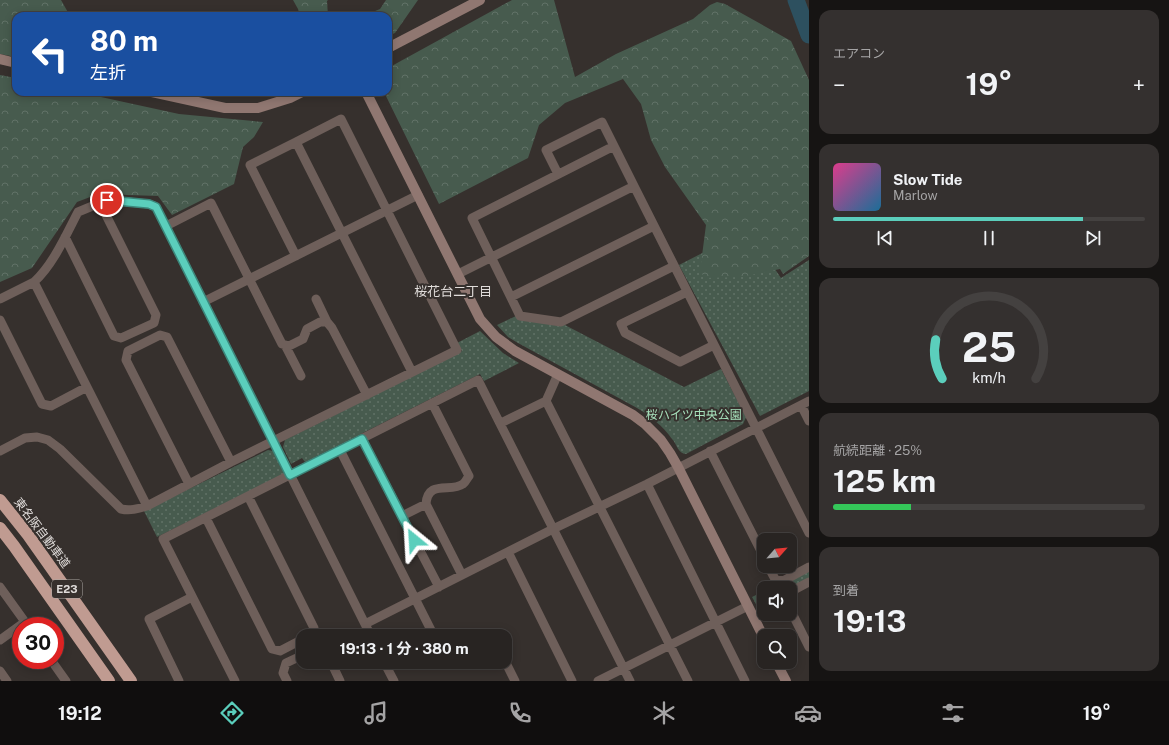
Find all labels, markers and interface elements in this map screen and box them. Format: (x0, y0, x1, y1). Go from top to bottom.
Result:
text: 80 m (90, 24, 158, 57)
icon: left (24, 28, 76, 80)
text: エアコン (833, 46, 885, 61)
text: 左折 (90, 62, 126, 83)
text: 19° (966, 66, 1012, 102)
text: − (833, 72, 845, 98)
text: + (1133, 72, 1145, 98)
text: Slow Tide (893, 171, 962, 188)
pin (90, 183, 124, 217)
text: Marlow (893, 188, 938, 203)
icon: arrive (96, 189, 118, 211)
icon: previous (874, 227, 896, 249)
icon: pause (978, 227, 1000, 249)
icon: next (1082, 227, 1104, 249)
district label: 桜花台二丁目 (414, 284, 492, 299)
text: 25 (962, 321, 1016, 370)
text: km/h (972, 368, 1006, 385)
park label: 桜ハイツ中央公園 (646, 408, 742, 422)
text: 航続距離 · 25% (833, 443, 922, 458)
text: 125 km (833, 463, 936, 499)
street label: 東名阪自動車道 (11, 495, 73, 571)
position arrow (393, 519, 435, 561)
north arrow (757, 533, 797, 573)
map controls (757, 533, 797, 669)
road number: E23 (52, 580, 82, 598)
button: sound (757, 581, 797, 621)
text: 到着 (833, 583, 859, 598)
text: 19:13 (833, 603, 907, 639)
speed limit sign: 30 (12, 617, 64, 669)
button: search (757, 629, 797, 669)
text: 19:13 · 1 分 · 380 m (339, 640, 469, 657)
icon: directions (218, 699, 246, 727)
icon: music (362, 699, 390, 727)
icon: phone (506, 699, 534, 727)
icon: climate (650, 699, 678, 727)
icon: car (794, 699, 822, 727)
icon: filters (939, 699, 967, 727)
text: 19:12 (58, 703, 102, 724)
text: 19° (1083, 703, 1111, 724)

